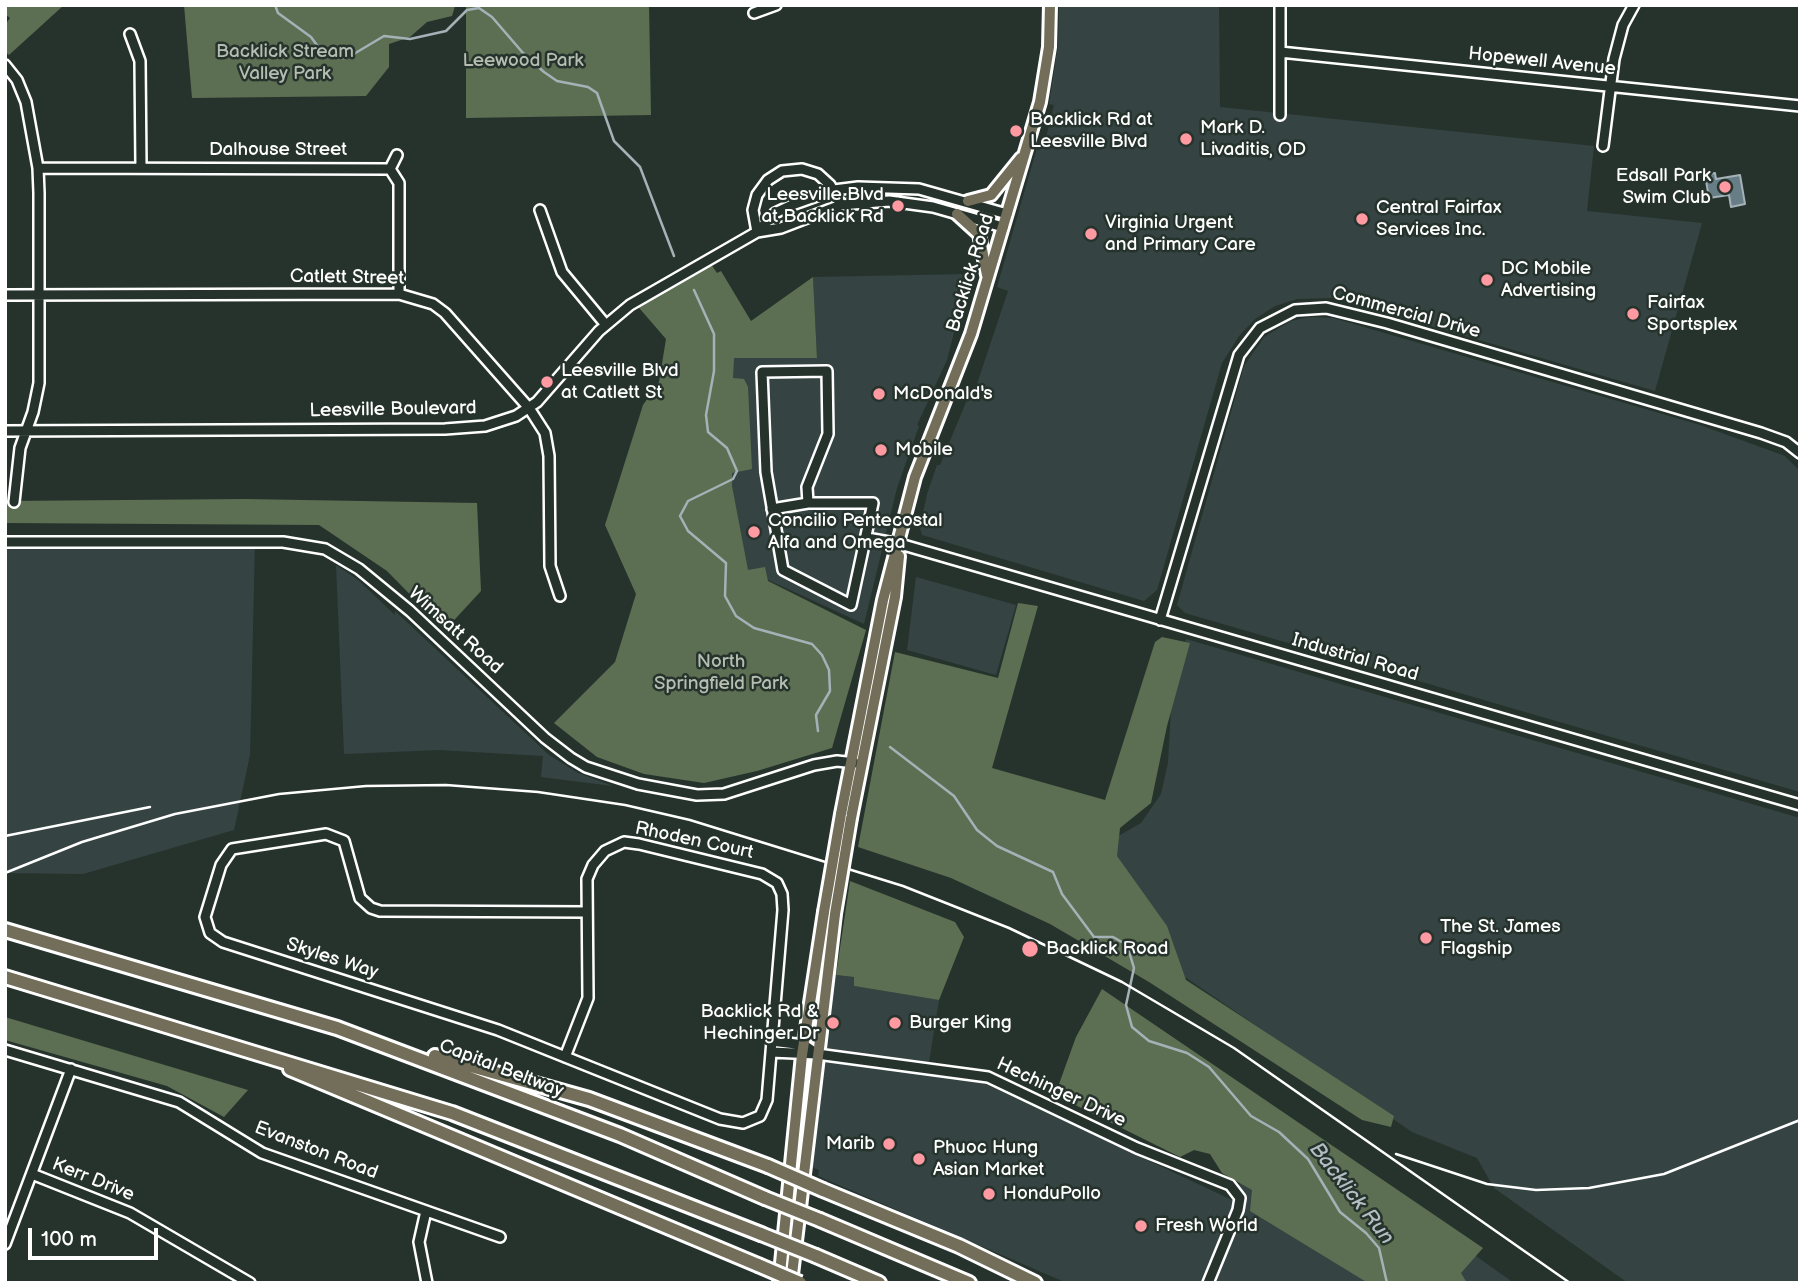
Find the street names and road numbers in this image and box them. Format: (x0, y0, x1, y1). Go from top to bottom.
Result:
street label: Hopewell Avenue (1467, 43, 1617, 81)
street label: Dalhouse Street (209, 139, 347, 161)
street label: Backlick Road (942, 211, 1000, 335)
street label: Catlett Street (290, 266, 404, 290)
street label: Commercial Drive (1329, 282, 1483, 344)
street label: Leesville Boulevard (309, 397, 477, 423)
street label: Wimsatt Road (403, 583, 507, 679)
street label: Industrial Road (1289, 629, 1421, 687)
street label: Rhoden Court (633, 817, 755, 865)
street label: Skyles Way (283, 933, 381, 985)
street label: Capital Beltway (436, 1035, 566, 1103)
street label: Hechinger Drive (993, 1053, 1129, 1133)
street label: Evanston Road (251, 1117, 381, 1185)
street label: Kerr Drive (48, 1153, 138, 1207)

